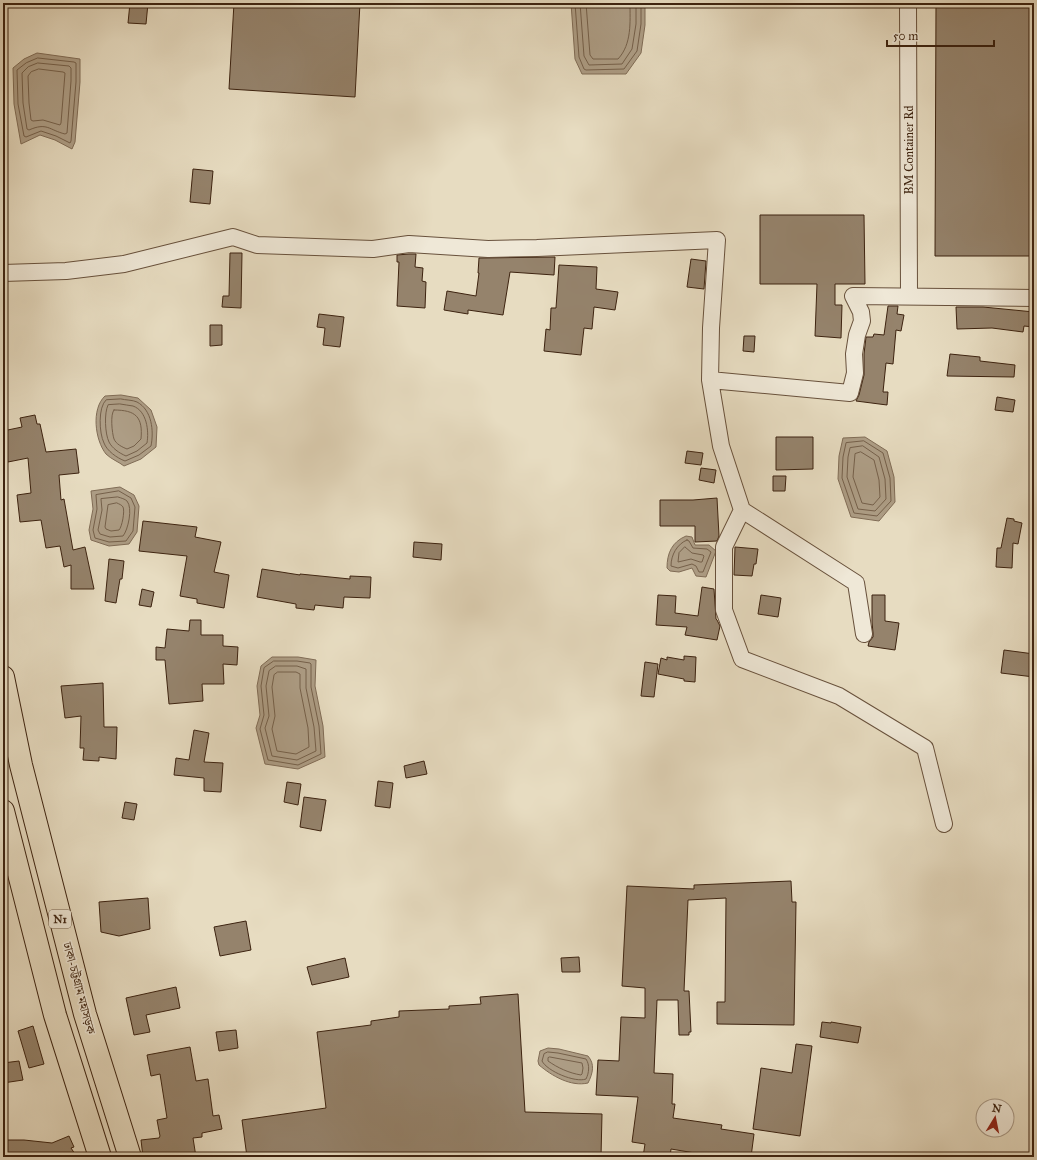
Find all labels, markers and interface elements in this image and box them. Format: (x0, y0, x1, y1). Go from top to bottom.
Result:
scale bar (887, 22, 994, 48)
text: 50 m (893, 29, 918, 43)
street label: BM Container Rd (902, 105, 916, 195)
road number: N1 (49, 910, 71, 928)
street label: ঢাকা-চট্টগ্রাম মহাসড়ক (60, 939, 100, 1036)
north arrow (975, 1098, 1015, 1138)
text: N (991, 1101, 1003, 1116)

